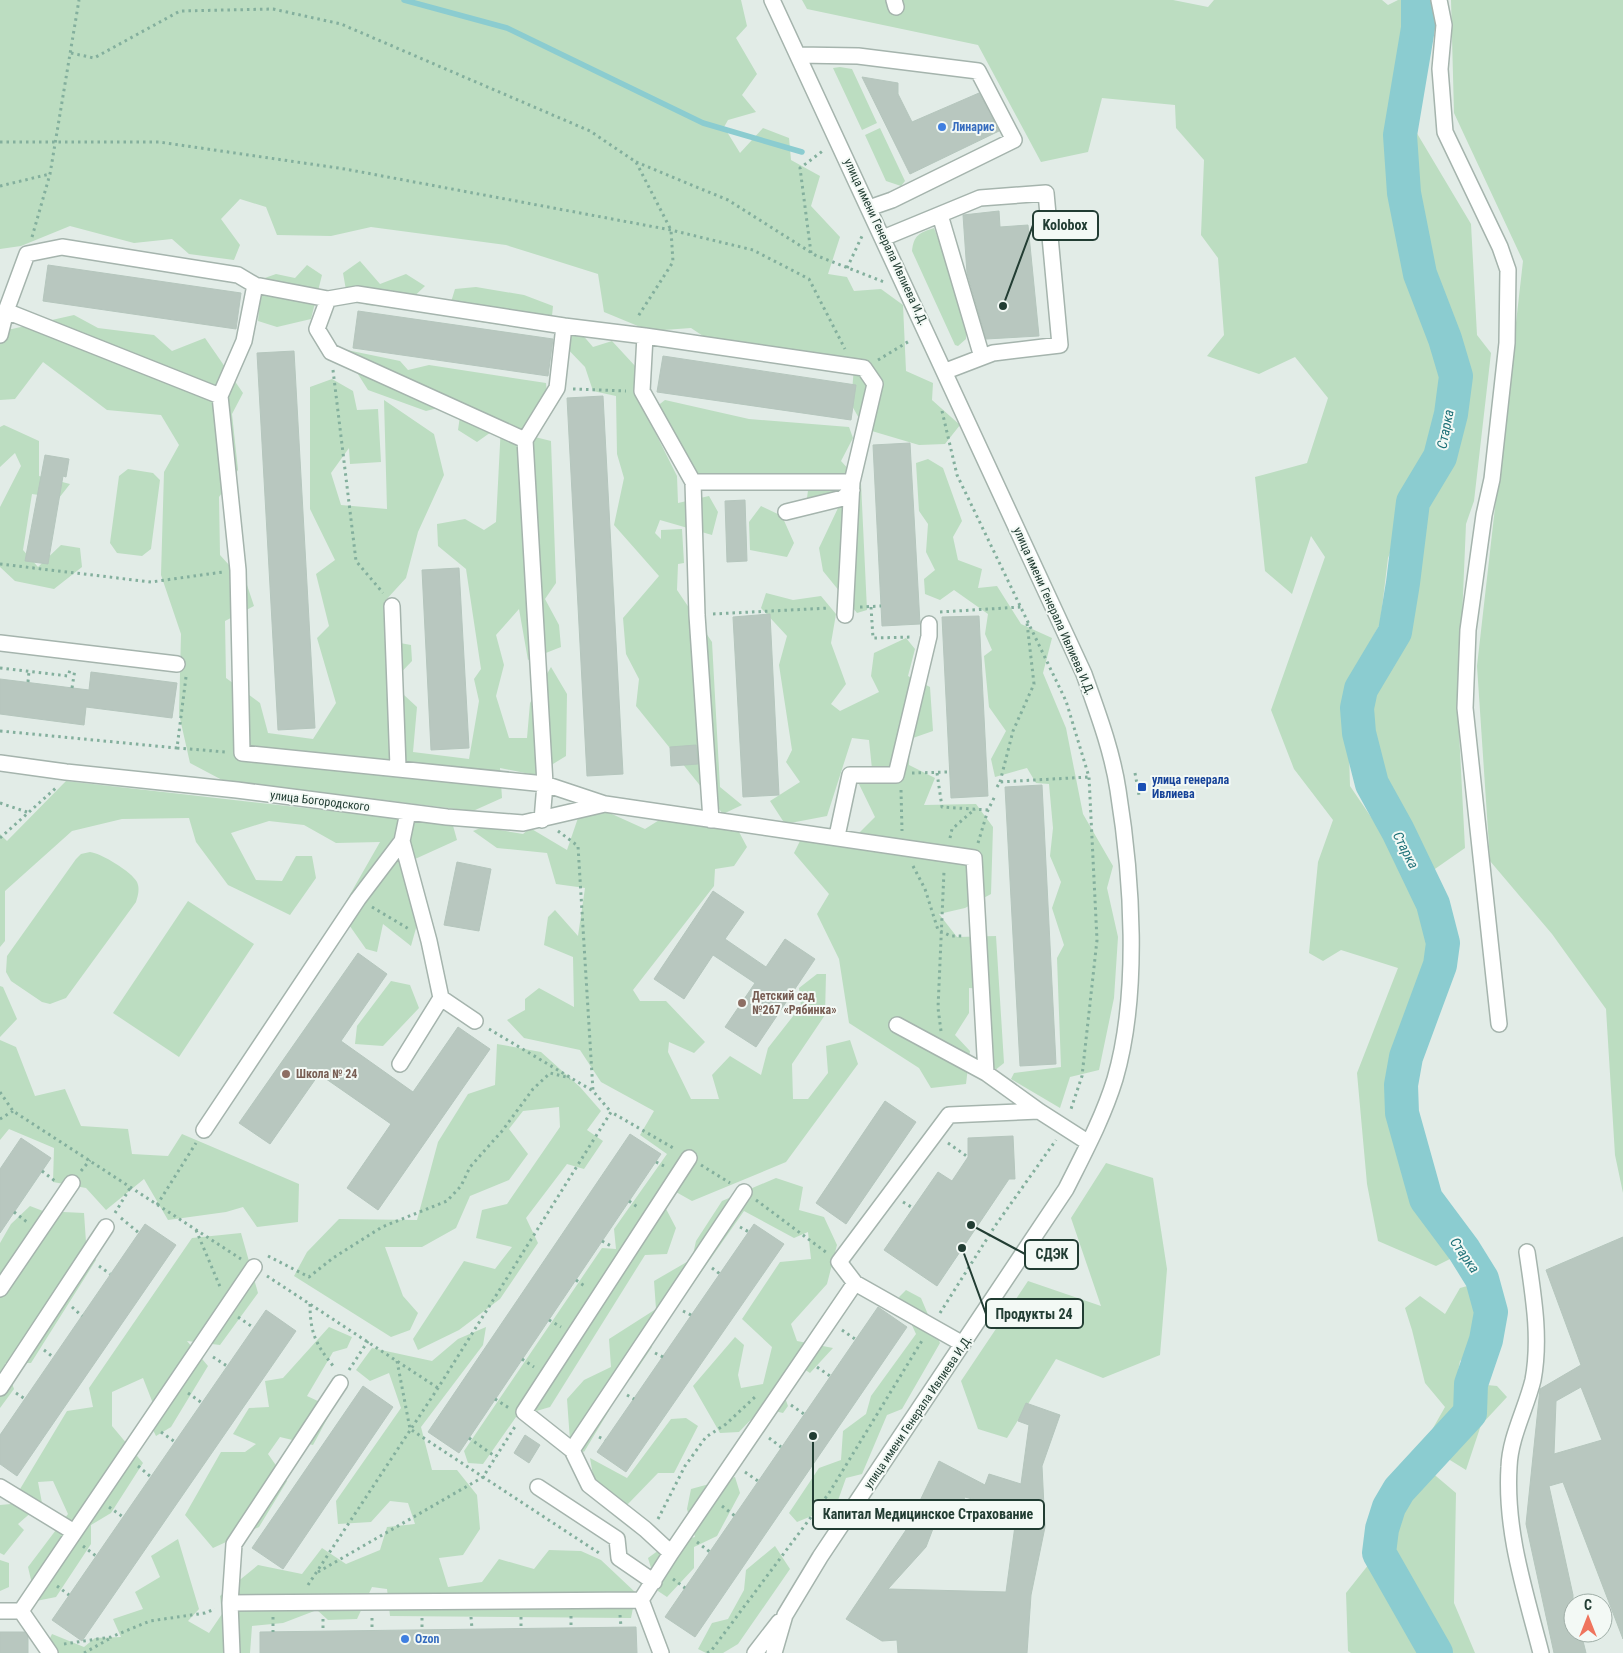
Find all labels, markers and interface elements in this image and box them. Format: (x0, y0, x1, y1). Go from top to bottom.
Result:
place label: Линарис (952, 120, 995, 134)
marker: Линарис (936, 121, 948, 133)
street label: улица имени Генерала Ивлиева И.Д. (841, 156, 931, 328)
callout: Kolobox (1033, 211, 1098, 240)
text: Kolobox (1042, 217, 1088, 233)
water label: Старка (1433, 408, 1457, 450)
street label: улица имени Генерала Ивлиева И.Д. (1011, 525, 1097, 697)
place label: улица генерала Ивлиева (1152, 773, 1229, 801)
marker: улица генерала Ивлиева (1136, 781, 1148, 793)
street label: улица Богородского (269, 788, 371, 814)
water label: Старка (1390, 829, 1422, 871)
place label: Детский сад №267 «Рябинка» (752, 989, 837, 1017)
marker: Детский сад №267 «Рябинка» (736, 997, 748, 1009)
place label: Школа № 24 (296, 1067, 357, 1081)
marker: Школа № 24 (280, 1068, 292, 1080)
water label: Старка (1447, 1234, 1483, 1276)
callout: СДЭК (1025, 1240, 1078, 1269)
text: СДЭК (1036, 1246, 1069, 1262)
callout: Продукты 24 (986, 1299, 1083, 1328)
text: Продукты 24 (995, 1306, 1073, 1322)
street label: улица имени Генерала Ивлиева И.Д. (861, 1333, 975, 1491)
callout: Капитал Медицинское Страхование (813, 1500, 1044, 1529)
text: Капитал Медицинское Страхование (823, 1506, 1033, 1522)
north arrow (1563, 1593, 1613, 1643)
text: С (1584, 1597, 1592, 1613)
place label: Ozon (415, 1632, 440, 1646)
marker: Ozon (399, 1633, 411, 1645)

